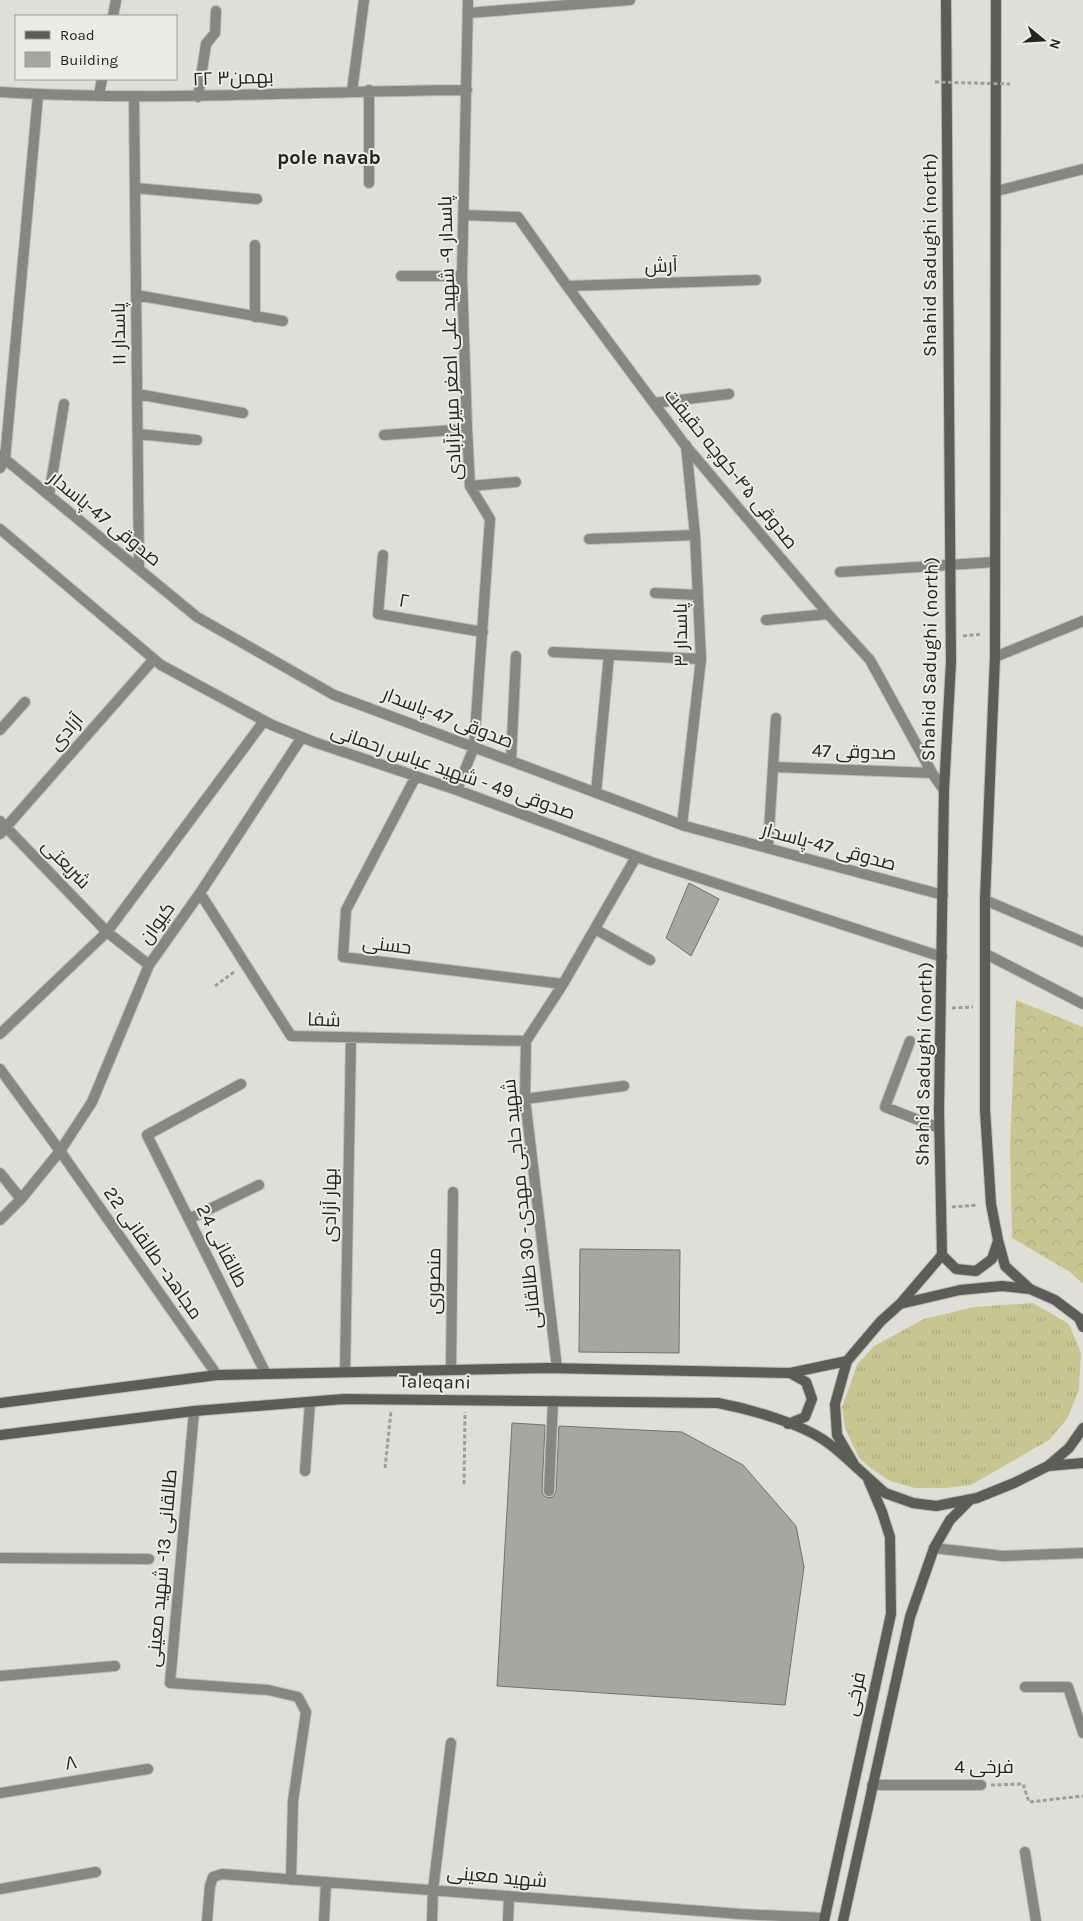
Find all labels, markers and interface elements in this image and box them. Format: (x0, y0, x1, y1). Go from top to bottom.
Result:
legend (15, 15, 178, 80)
north arrow (1018, 15, 1068, 65)
text: Road (60, 26, 95, 44)
text: N (1045, 36, 1065, 51)
text: Building (60, 51, 118, 69)
street label: ۲۲ بهمن۳ (192, 66, 274, 90)
district label: pole navab (277, 146, 381, 169)
street label: Shahid Sadughi (north) (919, 153, 941, 357)
street label: پاسدار ۹- شهید علی اصغر میرعزآبادی (434, 195, 467, 481)
street label: آرش (644, 254, 678, 278)
street label: پاسدار ۱۱ (107, 302, 132, 366)
street label: صدوقی ۴۵-کوچه حقیقت (659, 385, 802, 554)
street label: صدوقی 47-پاسدار (43, 466, 166, 572)
street label: Shahid Sadughi (north) (917, 557, 943, 761)
street label: ۲ (397, 589, 411, 613)
street label: پاسدار ۳ (669, 603, 694, 667)
street label: صدوقی 47-پاسدار (378, 683, 516, 754)
street label: آزادی (44, 709, 88, 755)
street label: صدوقی 49 - شهید عباس رحمانی (328, 720, 578, 824)
street label: صدوقی 47 (811, 740, 897, 764)
street label: صدوقی 47-پاسدار (758, 818, 898, 876)
street label: شریعتی (37, 835, 95, 893)
street label: کیوان (135, 898, 179, 948)
street label: حسنی (361, 931, 413, 959)
street label: Shahid Sadughi (north) (911, 962, 937, 1166)
street label: شفا (307, 1008, 341, 1032)
street label: شهید حاجی مهدی- 30 طالقانی (498, 1078, 546, 1330)
street label: بهار آزادی (318, 1168, 342, 1242)
street label: مجاهد- طالقانی 22 (99, 1182, 207, 1324)
street label: طالقانی 24 (192, 1201, 252, 1291)
street label: منصوری (422, 1247, 446, 1315)
street label: Taleqani (399, 1370, 471, 1394)
street label: طالقانی 13- شهید معینی (142, 1468, 182, 1668)
street label: فرخی (840, 1670, 870, 1718)
street label: ۸ (63, 1751, 79, 1775)
street label: فرخی 4 (954, 1756, 1014, 1778)
street label: شهید معینی (446, 1862, 548, 1892)

